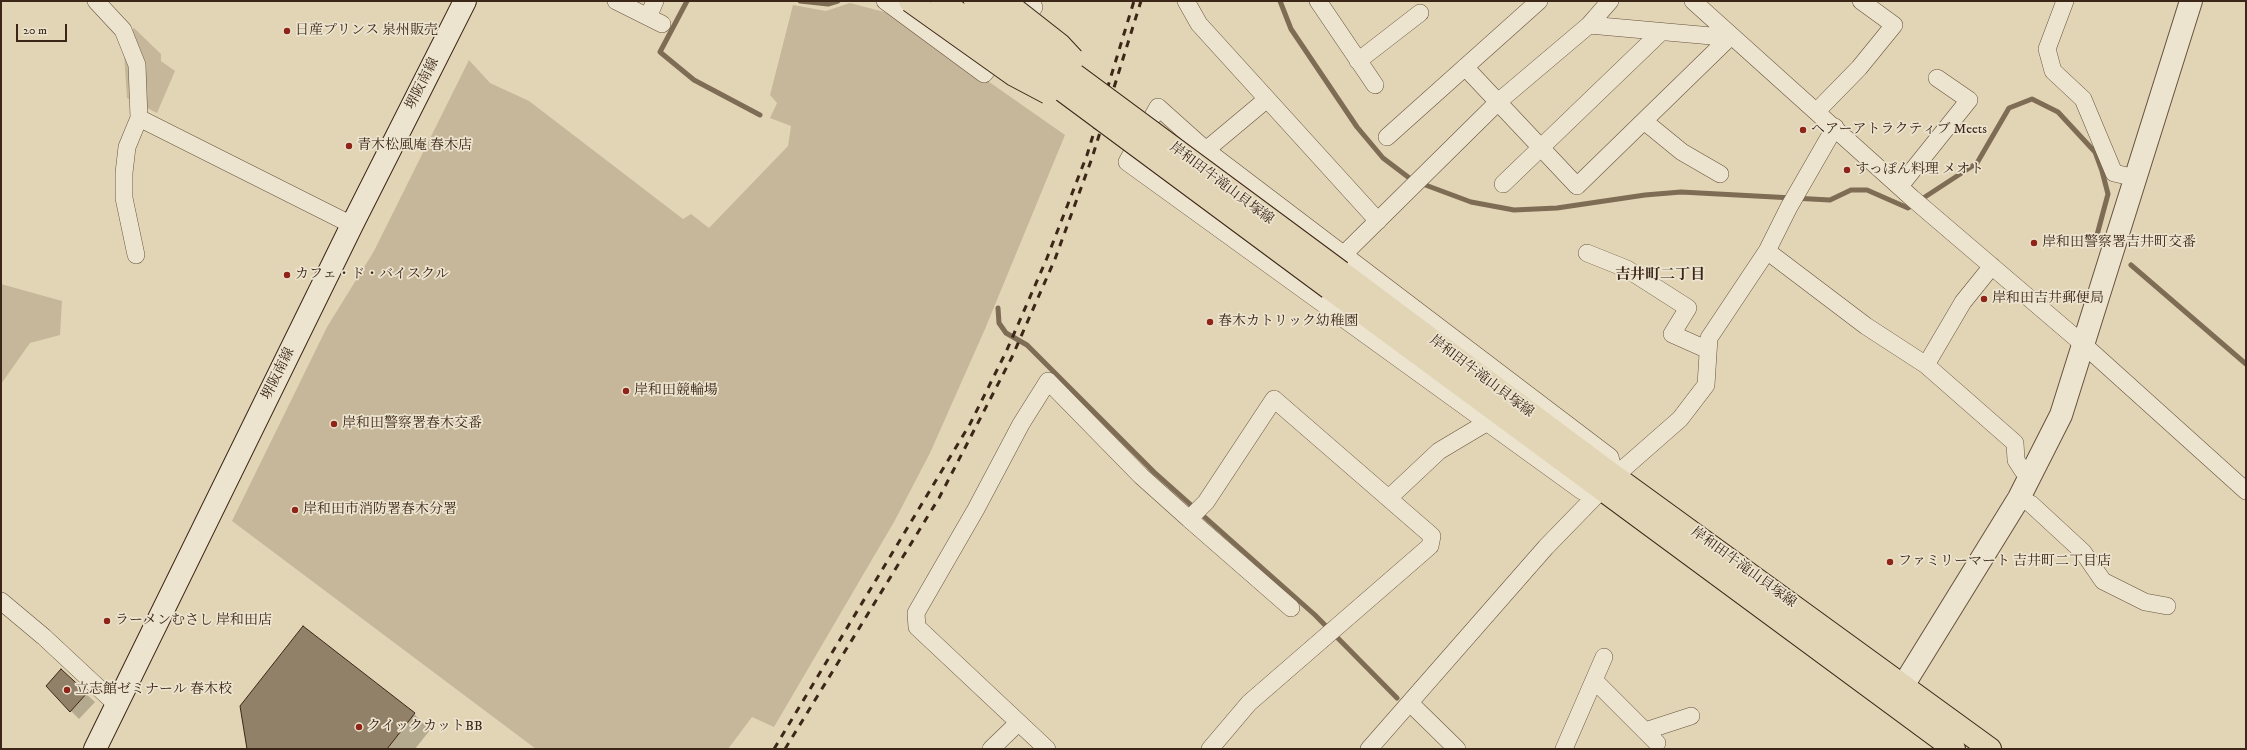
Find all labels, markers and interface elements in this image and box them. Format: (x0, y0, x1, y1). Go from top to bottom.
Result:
scale bar (18, 16, 69, 42)
text: 20 m (23, 23, 47, 38)
place label: 日産プリンス 泉州販売 (295, 23, 438, 39)
marker: 日産プリンス 泉州販売 (282, 26, 292, 36)
street label: 堺阪南線 (403, 55, 443, 113)
place label: ヘアーアトラクティブ Meets (1811, 122, 1987, 138)
marker: ヘアーアトラクティブ Meets (1798, 125, 1808, 135)
place label: 青木松風庵 春木店 (357, 138, 472, 154)
street label: 岸和田牛滝山貝塚線 (1166, 139, 1276, 229)
marker: 青木松風庵 春木店 (344, 141, 354, 151)
place label: すっぽん料理 メオト (1855, 162, 1984, 178)
marker: すっぽん料理 メオト (1842, 165, 1852, 175)
place label: 岸和田警察署吉井町交番 (2042, 235, 2196, 251)
marker: 岸和田警察署吉井町交番 (2029, 238, 2039, 248)
place label: カフェ・ド・バイスクル (295, 267, 449, 283)
district label: 吉井町二丁目 (1615, 267, 1705, 285)
marker: カフェ・ド・バイスクル (282, 270, 292, 280)
place label: 岸和田吉井郵便局 (1992, 291, 2104, 307)
marker: 岸和田吉井郵便局 (1979, 294, 1989, 304)
place label: 春木カトリック幼稚園 (1218, 314, 1358, 330)
marker: 春木カトリック幼稚園 (1205, 317, 1215, 327)
street label: 岸和田牛滝山貝塚線 (1426, 332, 1536, 422)
street label: 堺阪南線 (259, 345, 299, 403)
place label: 岸和田競輪場 (634, 383, 718, 399)
marker: 岸和田競輪場 (621, 386, 631, 396)
place label: 岸和田警察署春木交番 (342, 416, 482, 432)
marker: 岸和田警察署春木交番 (329, 419, 339, 429)
place label: 岸和田市消防署春木分署 (303, 502, 457, 518)
marker: 岸和田市消防署春木分署 (290, 505, 300, 515)
street label: 岸和田牛滝山貝塚線 (1687, 524, 1799, 612)
place label: ファミリーマート 吉井町二丁目店 (1898, 554, 2111, 570)
marker: ファミリーマート 吉井町二丁目店 (1885, 557, 1895, 567)
place label: ラーメンむさし 岸和田店 (115, 613, 272, 629)
marker: ラーメンむさし 岸和田店 (102, 616, 112, 626)
place label: 立志館ゼミナール 春木校 (75, 682, 232, 698)
marker: 立志館ゼミナール 春木校 (62, 685, 72, 695)
place label: クイックカットBB (367, 719, 483, 735)
marker: クイックカットBB (354, 722, 364, 732)

